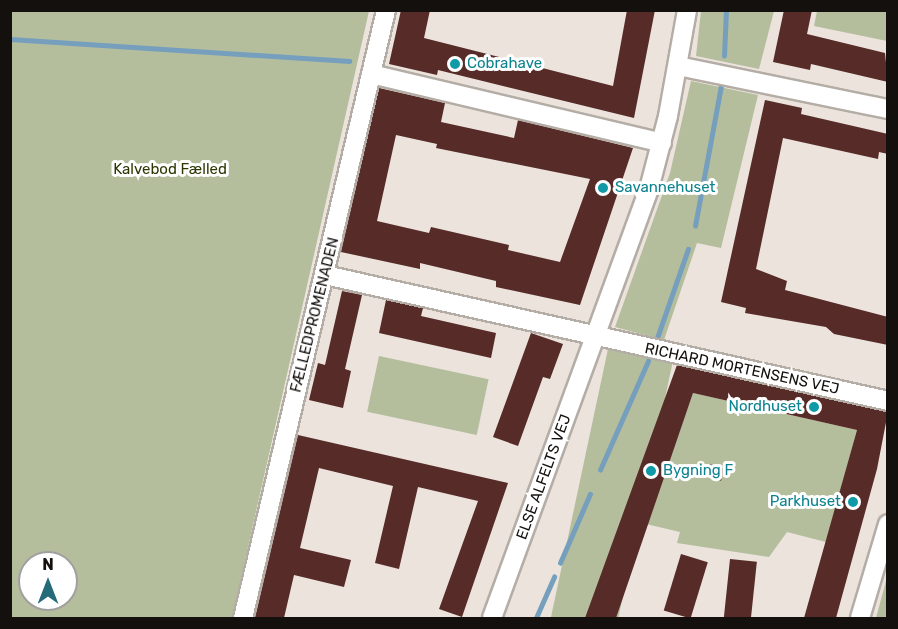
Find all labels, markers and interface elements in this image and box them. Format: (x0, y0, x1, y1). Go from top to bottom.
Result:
place label: Cobrahave (467, 55, 542, 73)
marker: Cobrahave (448, 57, 462, 71)
park label: Kalvebod Fælled (113, 161, 227, 179)
place label: Savannehuset (615, 179, 715, 197)
marker: Savannehuset (596, 181, 610, 195)
street label: FÆLLEDPROMENADEN (287, 236, 343, 394)
street label: RICHARD MORTENSENS VEJ (643, 340, 841, 398)
place label: Nordhuset (728, 398, 802, 416)
marker: Nordhuset (807, 400, 821, 414)
street label: ELSE ALFELTS VEJ (513, 412, 575, 542)
place label: Bygning F (663, 462, 733, 480)
marker: Bygning F (644, 464, 658, 478)
place label: Parkhuset (770, 493, 841, 511)
marker: Parkhuset (846, 495, 860, 509)
north arrow (18, 551, 78, 611)
text: N (42, 555, 54, 574)

